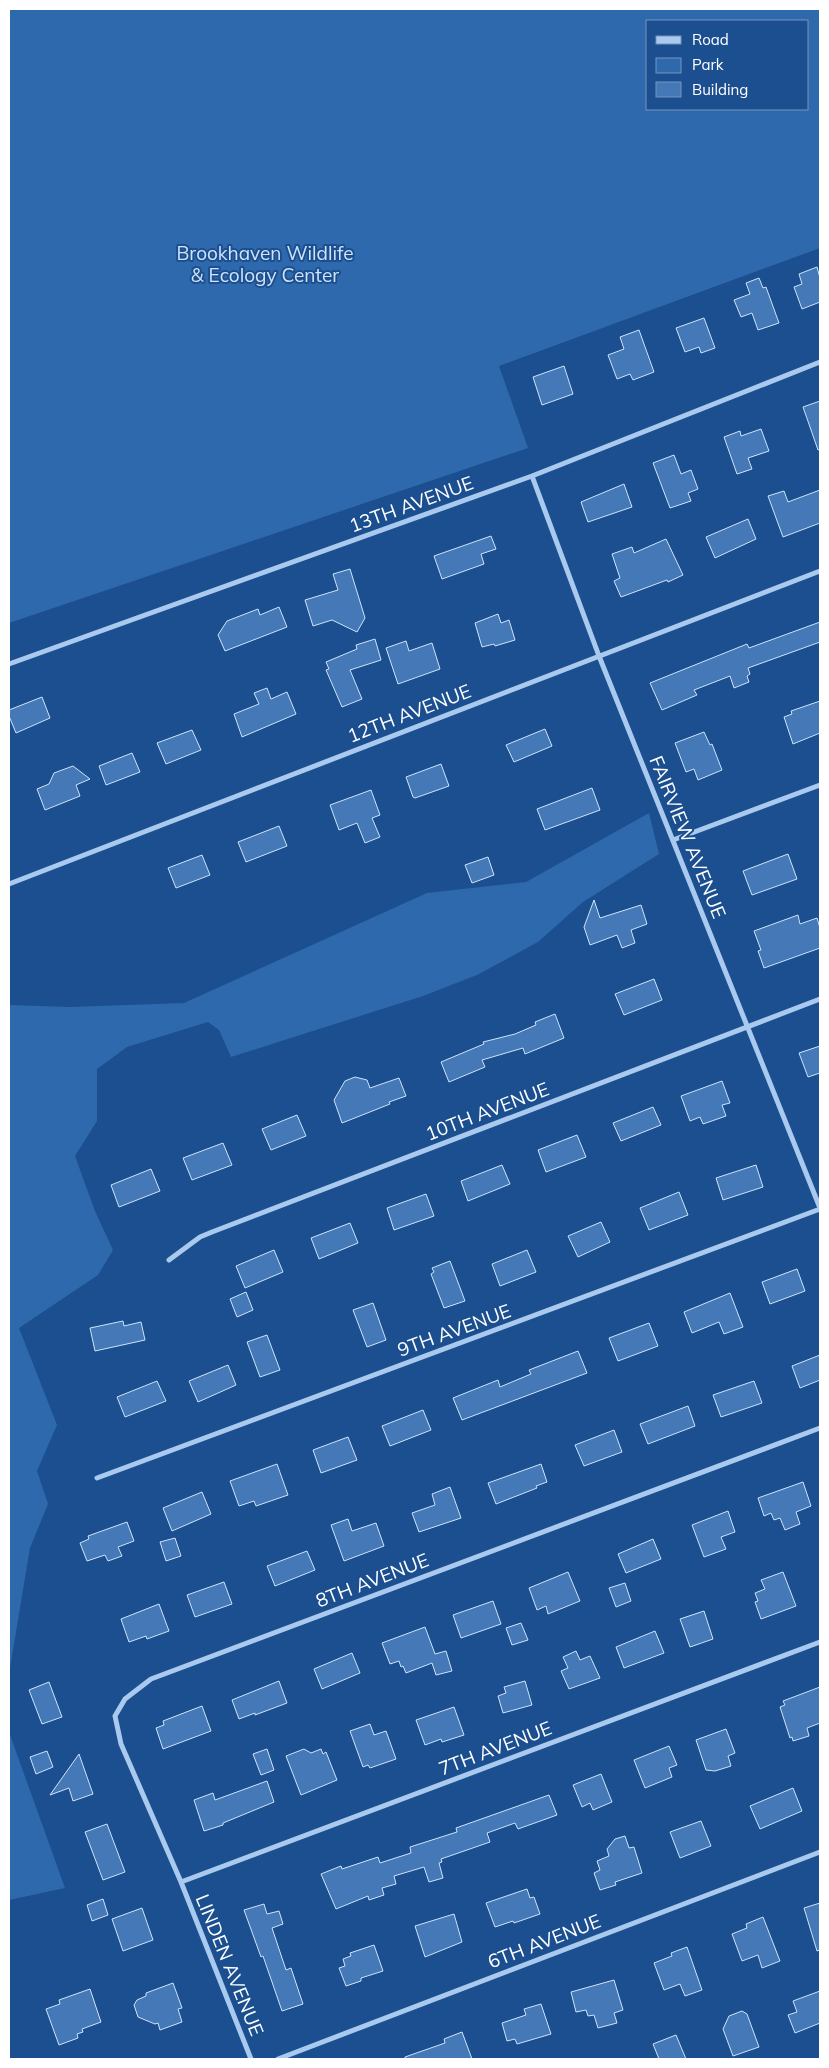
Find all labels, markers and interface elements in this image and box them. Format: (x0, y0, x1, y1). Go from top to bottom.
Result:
legend (646, 20, 809, 110)
text: Road (692, 30, 729, 49)
text: Park (692, 55, 724, 74)
text: Building (692, 80, 748, 99)
park label: Brookhaven Wildlife & Ecology Center (176, 241, 354, 287)
street label: 13TH AVENUE (346, 470, 476, 538)
street label: 12TH AVENUE (344, 678, 474, 748)
street label: FAIRVIEW AVENUE (644, 752, 732, 922)
street label: 10TH AVENUE (422, 1076, 552, 1146)
street label: 9TH AVENUE (394, 1298, 514, 1362)
street label: 8TH AVENUE (312, 1547, 432, 1613)
street label: 7TH AVENUE (435, 1715, 555, 1781)
street label: LINDEN AVENUE (191, 1891, 269, 2039)
street label: 6TH AVENUE (484, 1908, 604, 1974)

